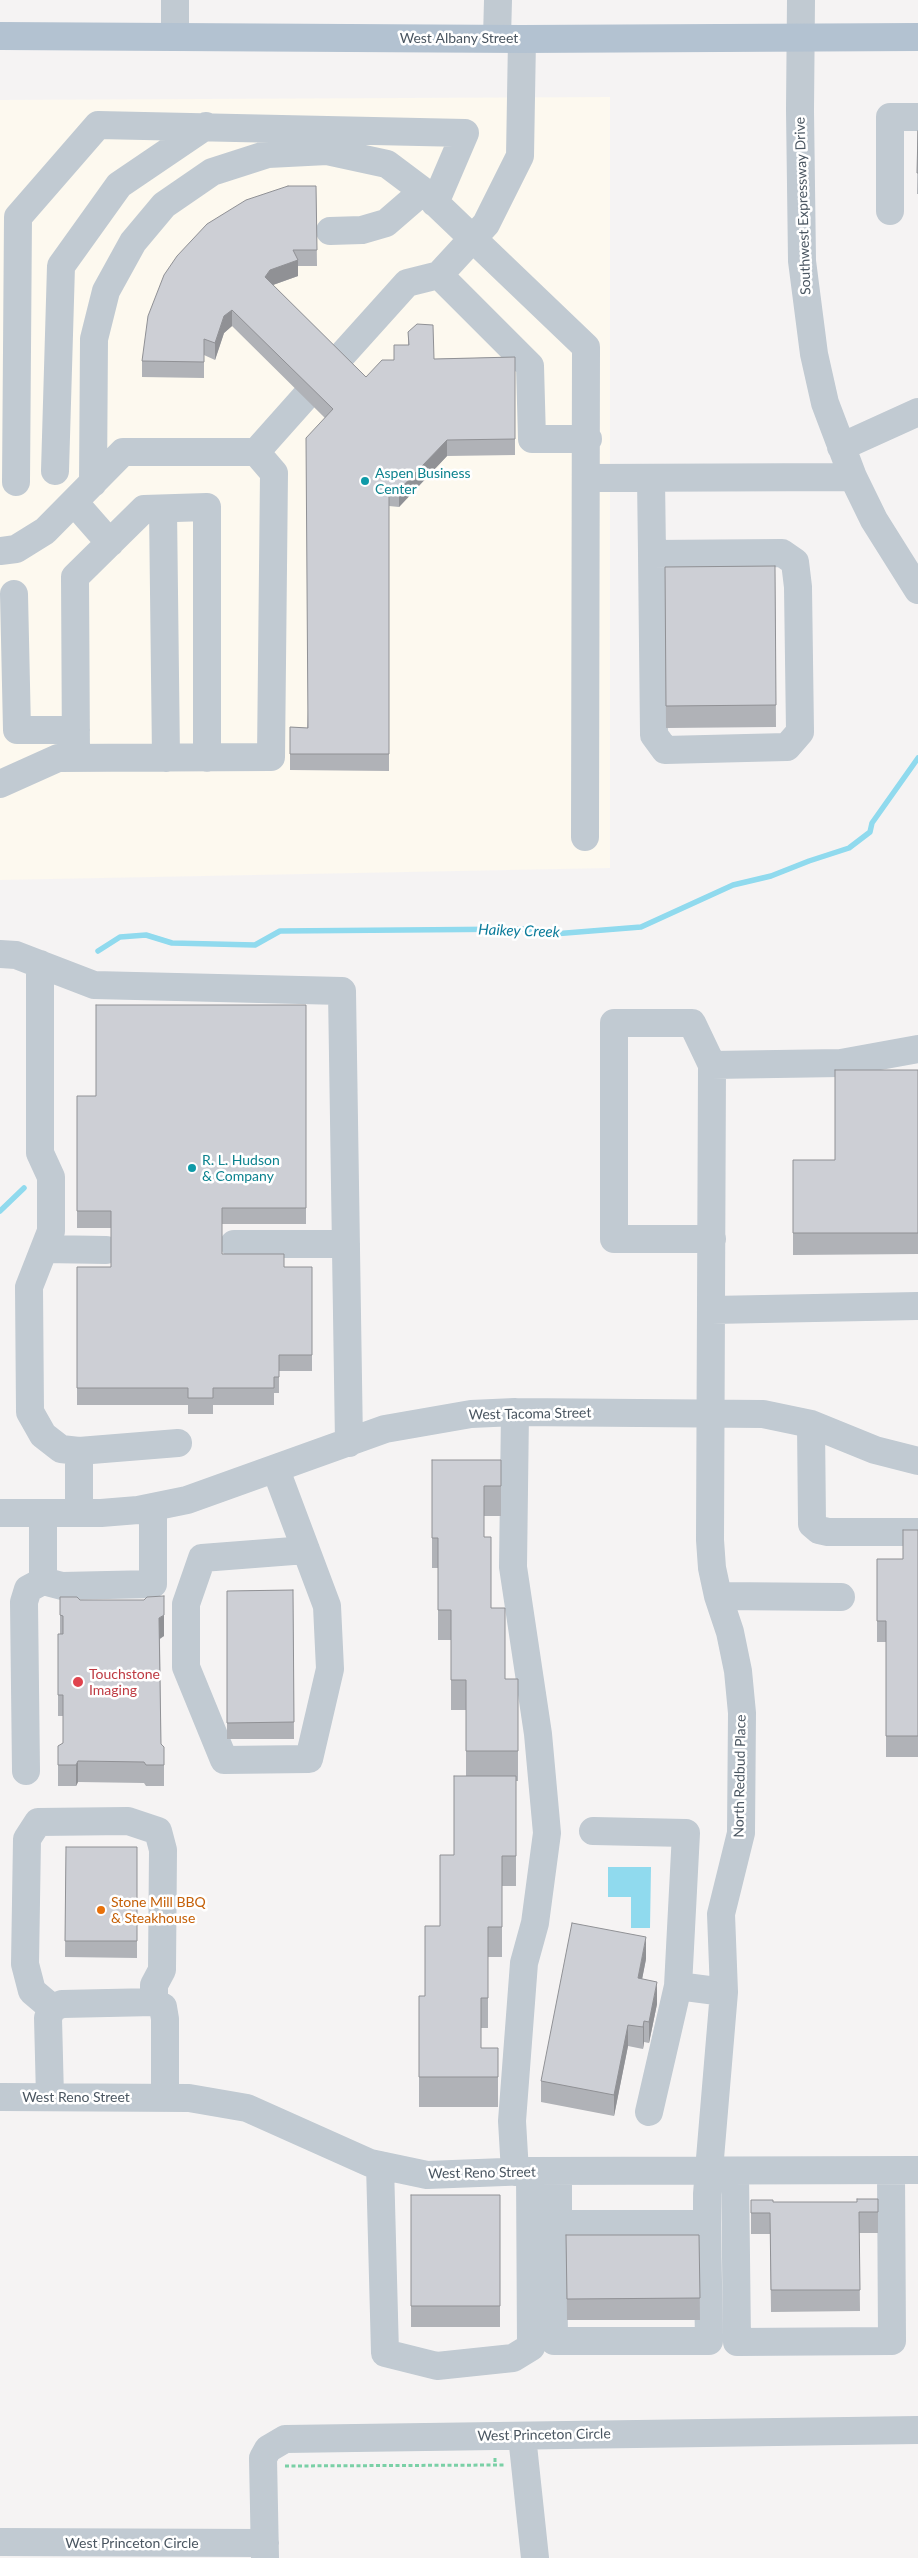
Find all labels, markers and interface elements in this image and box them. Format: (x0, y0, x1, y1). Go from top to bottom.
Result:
street label: West Albany Street (400, 30, 518, 46)
street label: Southwest Expressway Drive (791, 117, 815, 295)
place label: Aspen Business Center (375, 465, 471, 498)
marker: Aspen Business Center (359, 475, 371, 487)
water label: Haikey Creek (478, 921, 560, 941)
place label: R. L. Hudson & Company (202, 1152, 280, 1184)
marker: R. L. Hudson & Company (186, 1162, 198, 1174)
street label: West Tacoma Street (468, 1405, 592, 1423)
place label: Touchstone Imaging (89, 1666, 160, 1698)
marker: Touchstone Imaging (71, 1675, 85, 1689)
street label: North Redbud Place (731, 1714, 749, 1838)
place label: Stone Mill BBQ & Steakhouse (111, 1894, 206, 1926)
marker: Stone Mill BBQ & Steakhouse (95, 1904, 107, 1916)
street label: West Reno Street (22, 2089, 130, 2105)
street label: West Reno Street (428, 2164, 536, 2182)
street label: West Princeton Circle (477, 2425, 611, 2445)
street label: West Princeton Circle (65, 2535, 199, 2551)

